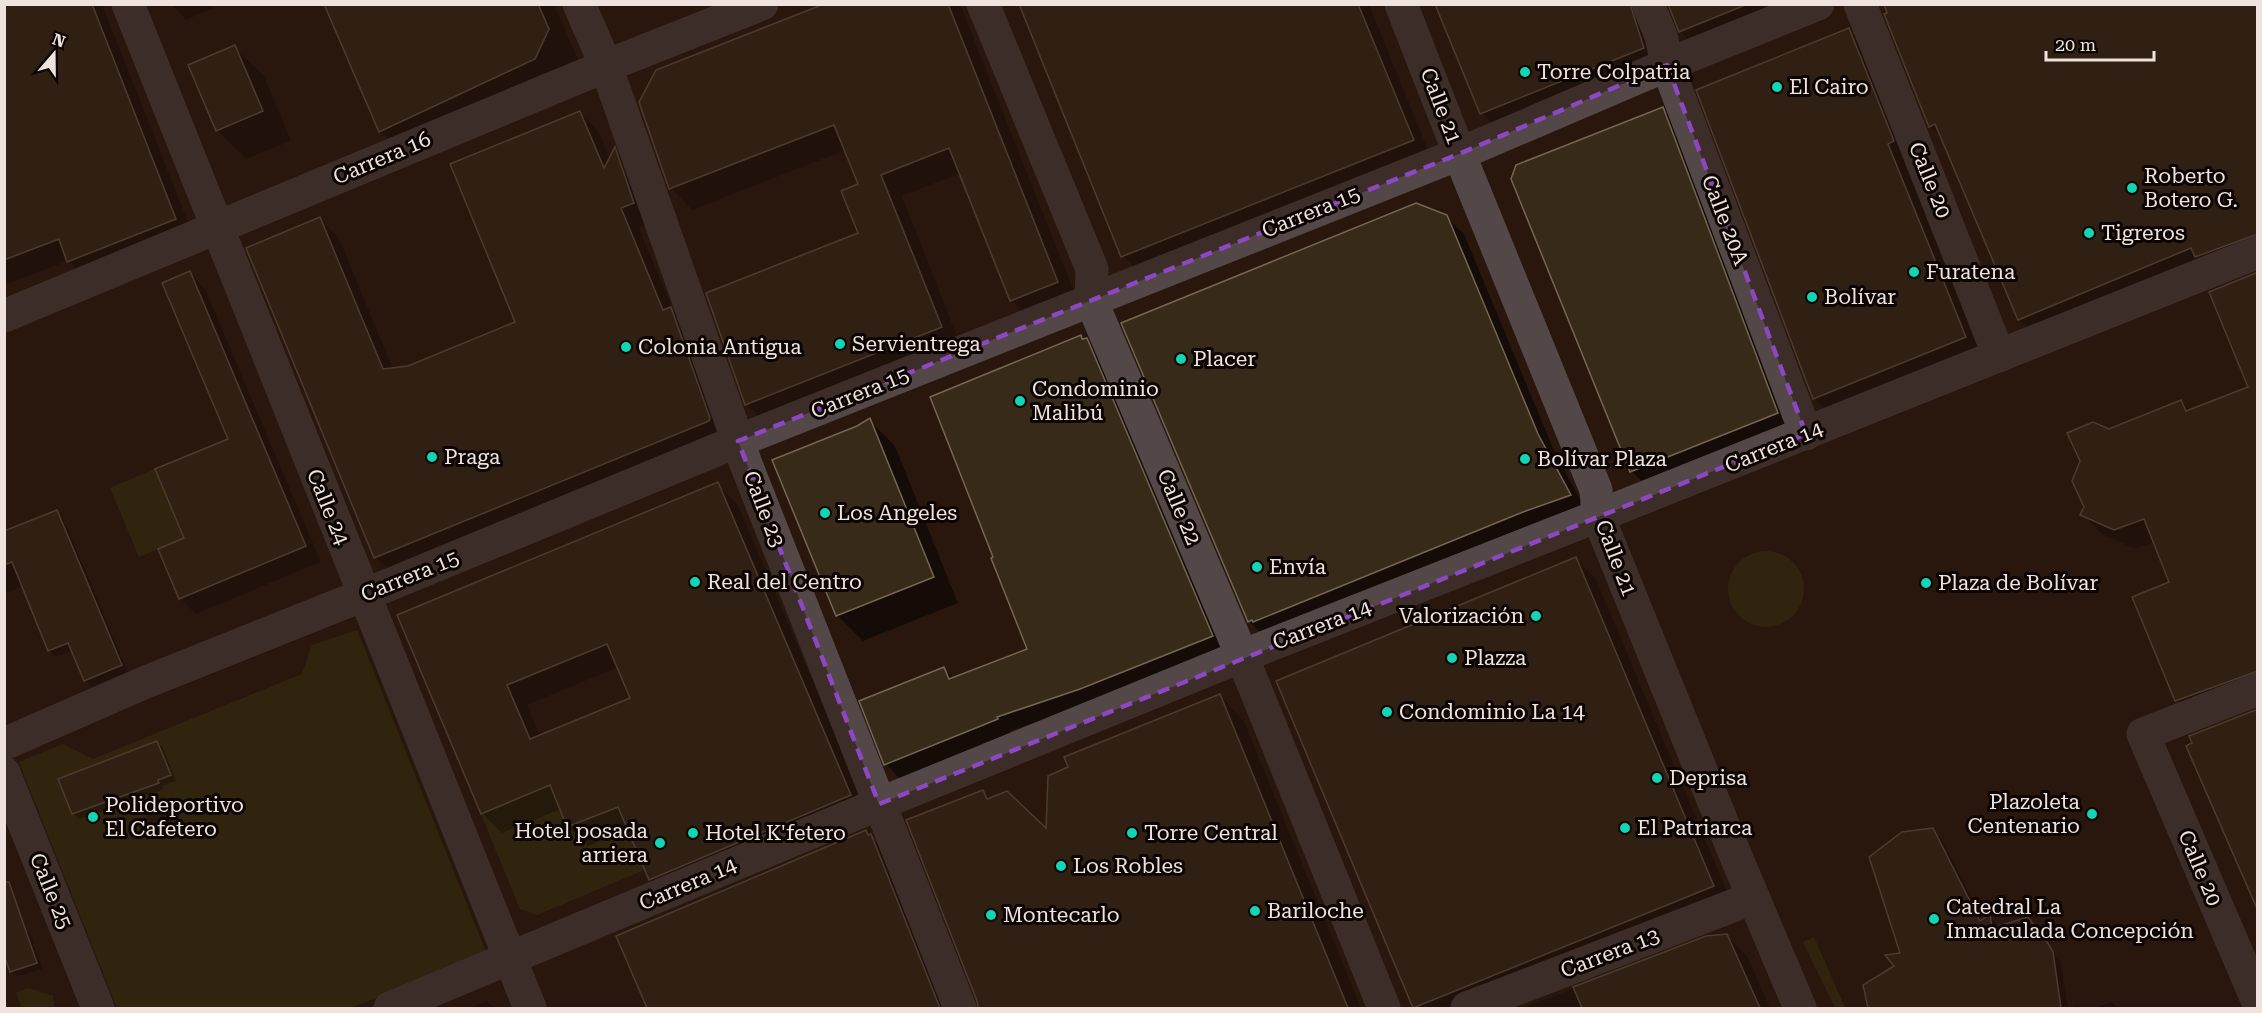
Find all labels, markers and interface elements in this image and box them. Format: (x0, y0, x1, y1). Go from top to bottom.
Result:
north arrow (24, 24, 84, 84)
scale bar (2046, 24, 2154, 62)
text: N (50, 29, 68, 51)
text: 20 m (2055, 34, 2096, 55)
place label: Torre Colpatria (1537, 60, 1691, 84)
street label: Calle 21 (1416, 64, 1466, 148)
marker: Torre Colpatria (1518, 65, 1532, 79)
place label: El Cairo (1789, 75, 1869, 99)
marker: El Cairo (1770, 80, 1784, 94)
street label: Carrera 16 (330, 127, 434, 189)
street label: Calle 20 (1904, 139, 1956, 221)
place label: Roberto Botero G. (2144, 164, 2238, 212)
street label: Calle 20A (1697, 172, 1753, 269)
street label: Carrera 15 (1258, 181, 1364, 243)
marker: Roberto Botero G. (2125, 181, 2139, 195)
place label: Tigreros (2101, 221, 2185, 245)
marker: Tigreros (2082, 226, 2096, 240)
place label: Furatena (1926, 260, 2016, 284)
marker: Furatena (1907, 265, 1921, 279)
place label: Bolívar (1824, 285, 1896, 309)
marker: Bolívar (1805, 290, 1819, 304)
place label: Servientrega (852, 332, 981, 356)
place label: Colonia Antigua (638, 335, 802, 359)
marker: Servientrega (833, 337, 847, 351)
marker: Colonia Antigua (619, 340, 633, 354)
place label: Placer (1193, 347, 1256, 371)
marker: Placer (1174, 352, 1188, 366)
street label: Carrera 15 (807, 362, 913, 424)
place label: Condominio Malibú (1032, 377, 1159, 425)
marker: Condominio Malibú (1013, 394, 1027, 408)
street label: Carrera 14 (1721, 416, 1827, 478)
place label: Praga (444, 445, 501, 469)
place label: Bolívar Plaza (1537, 447, 1667, 471)
marker: Praga (425, 450, 439, 464)
marker: Bolívar Plaza (1518, 452, 1532, 466)
street label: Calle 24 (302, 466, 354, 549)
street label: Calle 22 (1152, 466, 1206, 548)
street label: Calle 23 (739, 467, 789, 551)
place label: Los Angeles (837, 501, 957, 525)
marker: Los Angeles (818, 506, 832, 520)
street label: Calle 21 (1591, 516, 1641, 600)
street label: Carrera 15 (357, 545, 463, 607)
place label: Envía (1269, 555, 1327, 579)
marker: Envía (1250, 560, 1264, 574)
place label: Real del Centro (707, 570, 862, 594)
place label: Plaza de Bolívar (1938, 571, 2098, 595)
marker: Real del Centro (688, 575, 702, 589)
marker: Plaza de Bolívar (1919, 576, 1933, 590)
street label: Carrera 14 (1269, 595, 1375, 655)
place label: Valorización (1399, 604, 1524, 628)
marker: Valorización (1529, 609, 1543, 623)
place label: Plazza (1464, 646, 1527, 670)
marker: Plazza (1445, 651, 1459, 665)
place label: Condominio La 14 (1399, 700, 1585, 724)
marker: Condominio La 14 (1380, 705, 1394, 719)
place label: Deprisa (1669, 766, 1748, 790)
marker: Deprisa (1650, 771, 1664, 785)
place label: Plazoleta Centenario (1967, 790, 2081, 838)
place label: Polideportivo El Cafetero (105, 793, 244, 841)
marker: Plazoleta Centenario (2085, 807, 2099, 821)
marker: Polideportivo El Cafetero (86, 810, 100, 824)
place label: El Patriarca (1637, 816, 1753, 840)
place label: Hotel posada arriera (515, 819, 649, 867)
place label: Hotel K'fetero (705, 821, 846, 845)
place label: Torre Central (1144, 821, 1278, 845)
marker: El Patriarca (1618, 821, 1632, 835)
marker: Hotel K'fetero (686, 826, 700, 840)
marker: Torre Central (1125, 826, 1139, 840)
street label: Calle 20 (2173, 827, 2227, 909)
marker: Hotel posada arriera (653, 836, 667, 850)
street label: Calle 25 (25, 850, 77, 932)
street label: Carrera 14 (636, 853, 741, 915)
place label: Los Robles (1073, 854, 1183, 878)
marker: Los Robles (1054, 859, 1068, 873)
place label: Catedral La Inmaculada Concepción (1946, 895, 2194, 943)
place label: Bariloche (1267, 899, 1364, 923)
place label: Montecarlo (1003, 903, 1120, 927)
marker: Bariloche (1248, 904, 1262, 918)
marker: Montecarlo (984, 908, 998, 922)
marker: Catedral La Inmaculada Concepción (1927, 912, 1941, 926)
street label: Carrera 13 (1557, 923, 1663, 983)

